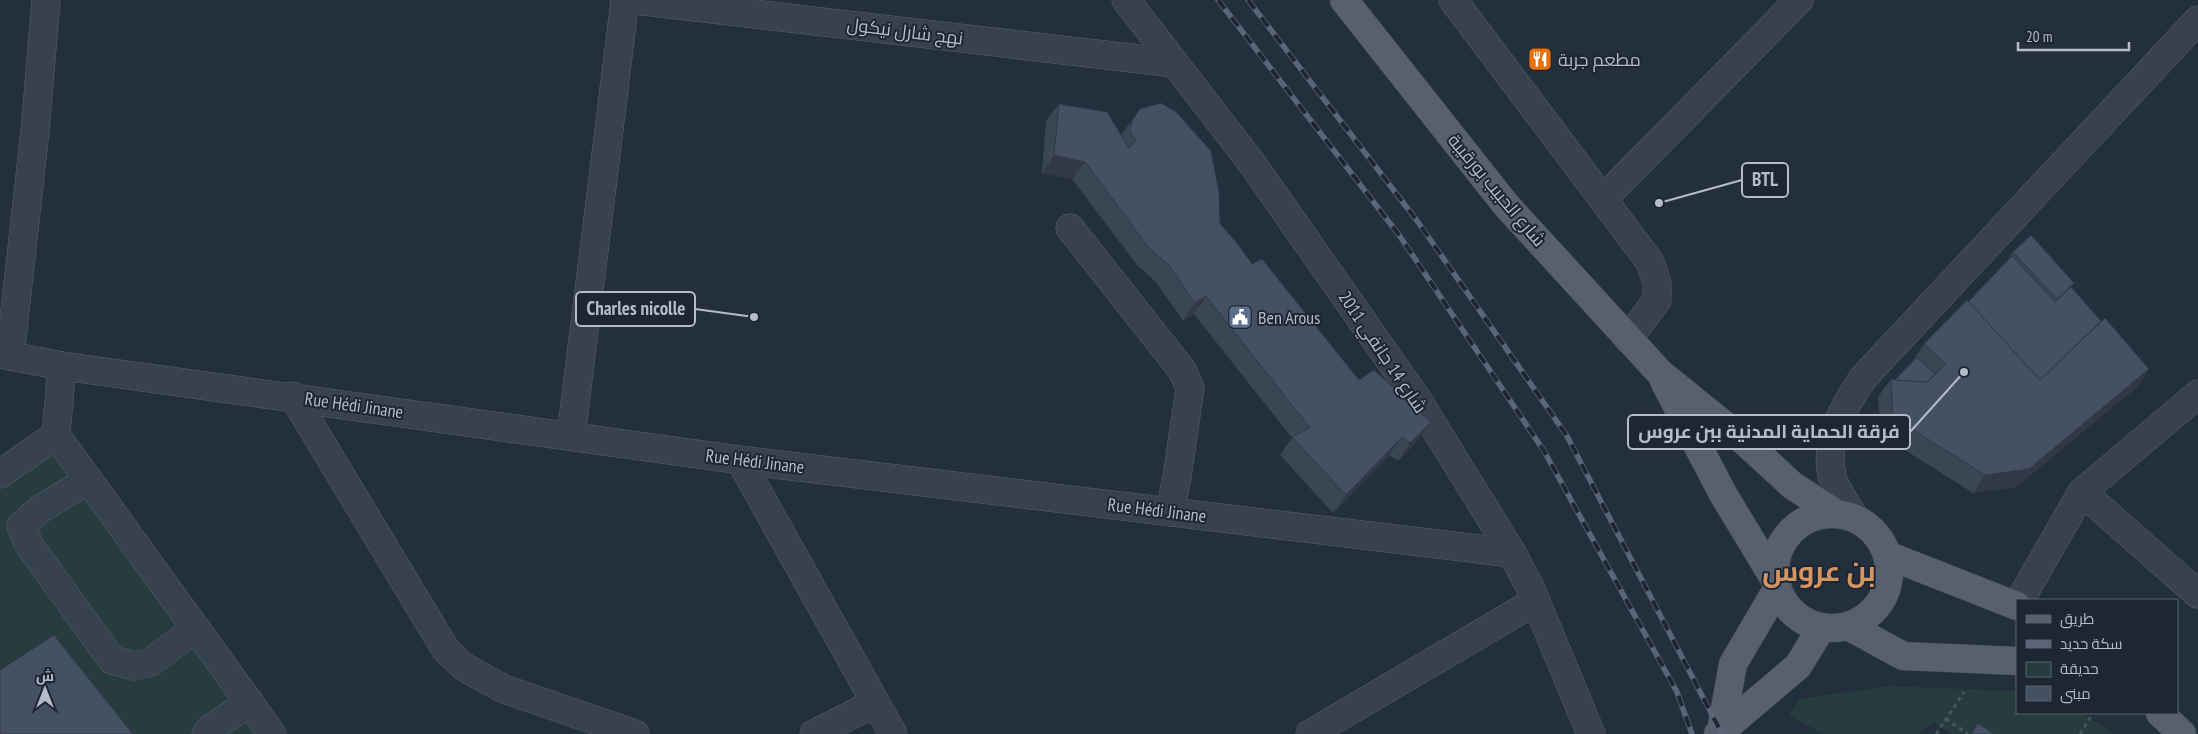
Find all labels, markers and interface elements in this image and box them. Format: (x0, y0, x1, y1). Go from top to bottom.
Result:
street label: نهج شارل نيكول (845, 12, 964, 51)
scale bar (2018, 20, 2129, 52)
text: 20 m (2026, 27, 2052, 46)
restaurant icon: مطعم جربة (1527, 46, 1553, 72)
place label: مطعم جربة (1558, 48, 1641, 72)
street label: شارع الحبيب بورقيبة (1442, 129, 1551, 252)
callout: BTL (1742, 163, 1788, 197)
text: BTL (1752, 167, 1778, 191)
street label: شارع 14 جانفي 2011 (1331, 287, 1432, 419)
callout: Charles nicolle (576, 292, 695, 326)
text: Charles nicolle (587, 296, 685, 320)
public building icon: Ben Arous (1227, 304, 1253, 330)
place label: Ben Arous (1258, 306, 1320, 329)
street label: Rue Hédi Jinane (303, 387, 405, 423)
callout: فرقة الحماية المدنية ببن عروس (1628, 415, 1910, 449)
text: فرقة الحماية المدنية ببن عروس (1638, 419, 1900, 443)
street label: Rue Hédi Jinane (704, 444, 806, 478)
street label: Rue Hédi Jinane (1106, 493, 1208, 527)
district label: بن عروس (1762, 552, 1876, 589)
legend (2016, 599, 2178, 714)
text: طريق (2060, 609, 2094, 629)
text: سكة حديد (2060, 634, 2123, 653)
text: حديقة (2060, 659, 2099, 678)
north arrow (20, 664, 70, 714)
text: ش (36, 667, 54, 685)
text: مبنى (2060, 684, 2091, 704)

